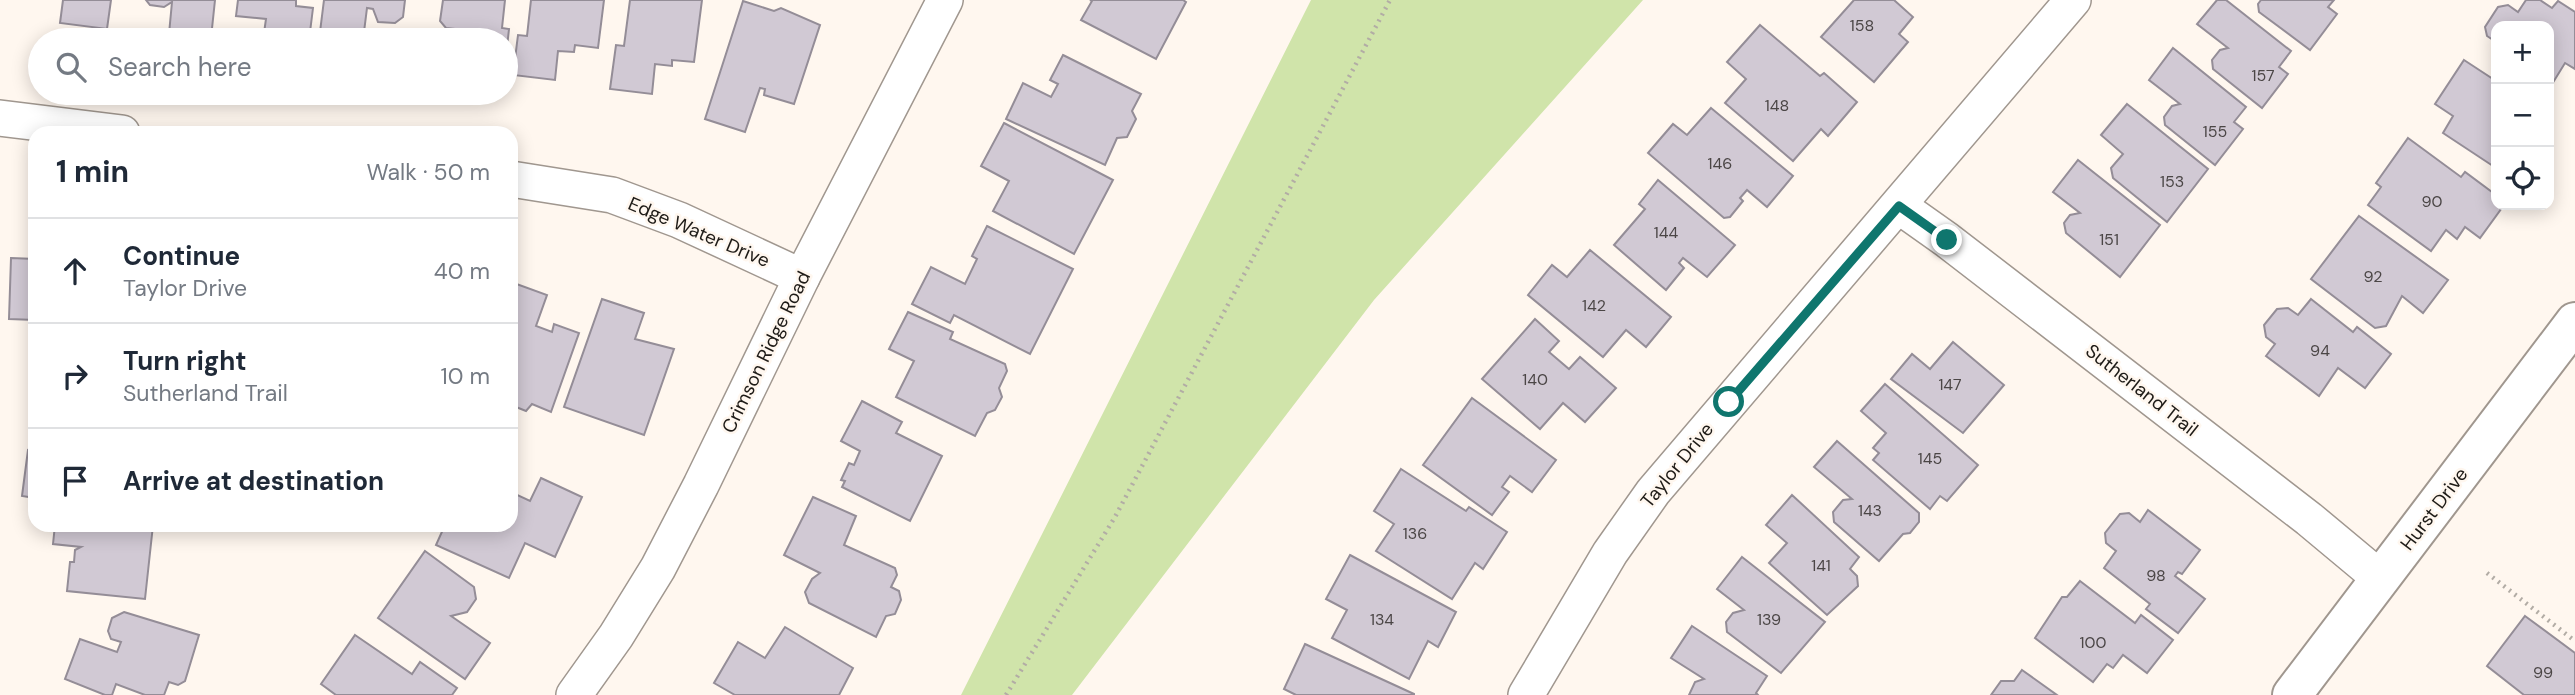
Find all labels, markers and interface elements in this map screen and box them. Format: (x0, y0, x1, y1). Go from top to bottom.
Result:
house number: 158 (1850, 15, 1874, 36)
map controls (2491, 21, 2554, 210)
button: + (2491, 21, 2554, 84)
search box (28, 28, 518, 105)
icon: search (52, 48, 90, 86)
text: Search here (108, 50, 251, 84)
house number: 157 (2251, 65, 2275, 86)
button: − (2491, 84, 2554, 147)
house number: 148 (1765, 95, 1789, 116)
house number: 155 (2203, 121, 2227, 142)
button: locate (2491, 147, 2554, 210)
text: 1 min (56, 152, 129, 191)
house number: 146 (1708, 153, 1732, 174)
text: Walk · 50 m (366, 157, 490, 187)
house number: 153 (2160, 171, 2184, 192)
street label: Edge Water Drive (624, 191, 774, 273)
house number: 90 (2422, 191, 2443, 212)
house number: 144 (1654, 222, 1678, 243)
route end (1931, 224, 1962, 255)
house number: 151 (2099, 229, 2119, 250)
text: Continue (123, 239, 240, 273)
icon: ahead (56, 252, 94, 290)
text: 40 m (434, 256, 490, 286)
house number: 92 (2364, 266, 2383, 287)
street label: Crimson Ridge Road (716, 267, 816, 437)
text: Taylor Drive (123, 273, 247, 303)
house number: 142 (1582, 295, 1606, 316)
street label: Sutherland Trail (2081, 338, 2203, 442)
house number: 94 (2310, 340, 2330, 361)
text: Turn right (123, 344, 247, 378)
icon: right (56, 357, 94, 395)
text: 10 m (440, 361, 490, 391)
house number: 140 (1522, 369, 1548, 390)
house number: 147 (1938, 374, 1962, 395)
text: Sutherland Trail (123, 378, 288, 408)
route start (1713, 386, 1744, 417)
street label: Taylor Drive (1635, 417, 1719, 513)
house number: 145 (1918, 448, 1942, 469)
icon: arrive (56, 462, 94, 500)
street label: Hurst Drive (2395, 463, 2473, 555)
text: Arrive at destination (123, 464, 384, 498)
house number: 143 (1858, 500, 1882, 521)
house number: 136 (1403, 523, 1427, 544)
house number: 141 (1811, 555, 1831, 576)
house number: 98 (2146, 565, 2166, 586)
house number: 134 (1370, 609, 1394, 630)
house number: 139 (1757, 609, 1781, 630)
house number: 100 (2080, 632, 2106, 653)
house number: 99 (2533, 662, 2553, 683)

